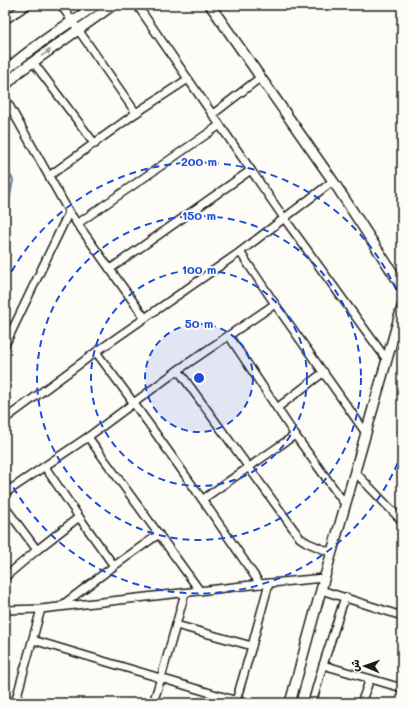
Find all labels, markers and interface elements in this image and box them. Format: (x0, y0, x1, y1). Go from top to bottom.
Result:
one-way arrow (41, 49, 51, 57)
text: 200 m (181, 153, 217, 169)
text: 150 m (182, 207, 216, 223)
text: 100 m (182, 261, 216, 277)
text: 50 m (185, 315, 213, 331)
centre of rings (192, 371, 206, 385)
north arrow (345, 646, 385, 686)
text: ش (347, 659, 362, 672)

